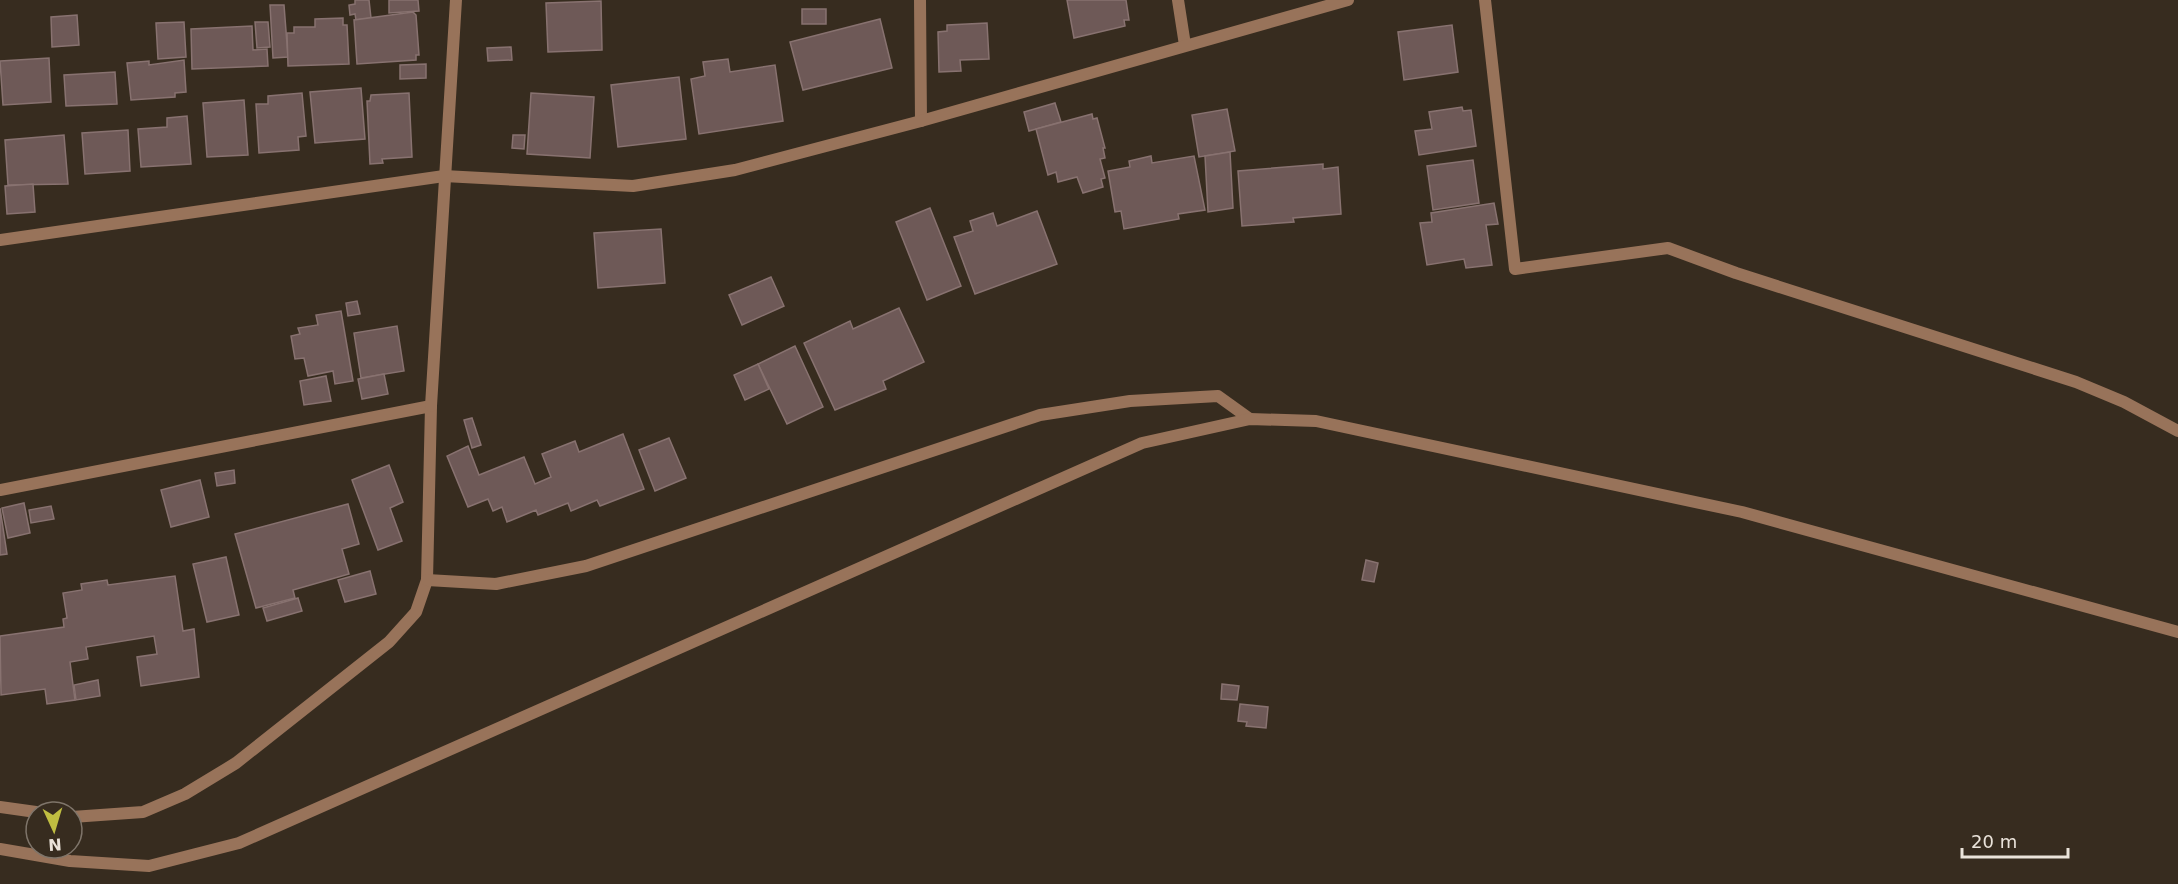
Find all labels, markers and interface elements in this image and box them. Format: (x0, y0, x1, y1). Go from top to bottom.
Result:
north arrow (24, 800, 84, 860)
scale bar (1962, 821, 2068, 859)
text: 20 m (1971, 831, 2017, 852)
text: N (48, 835, 62, 854)

